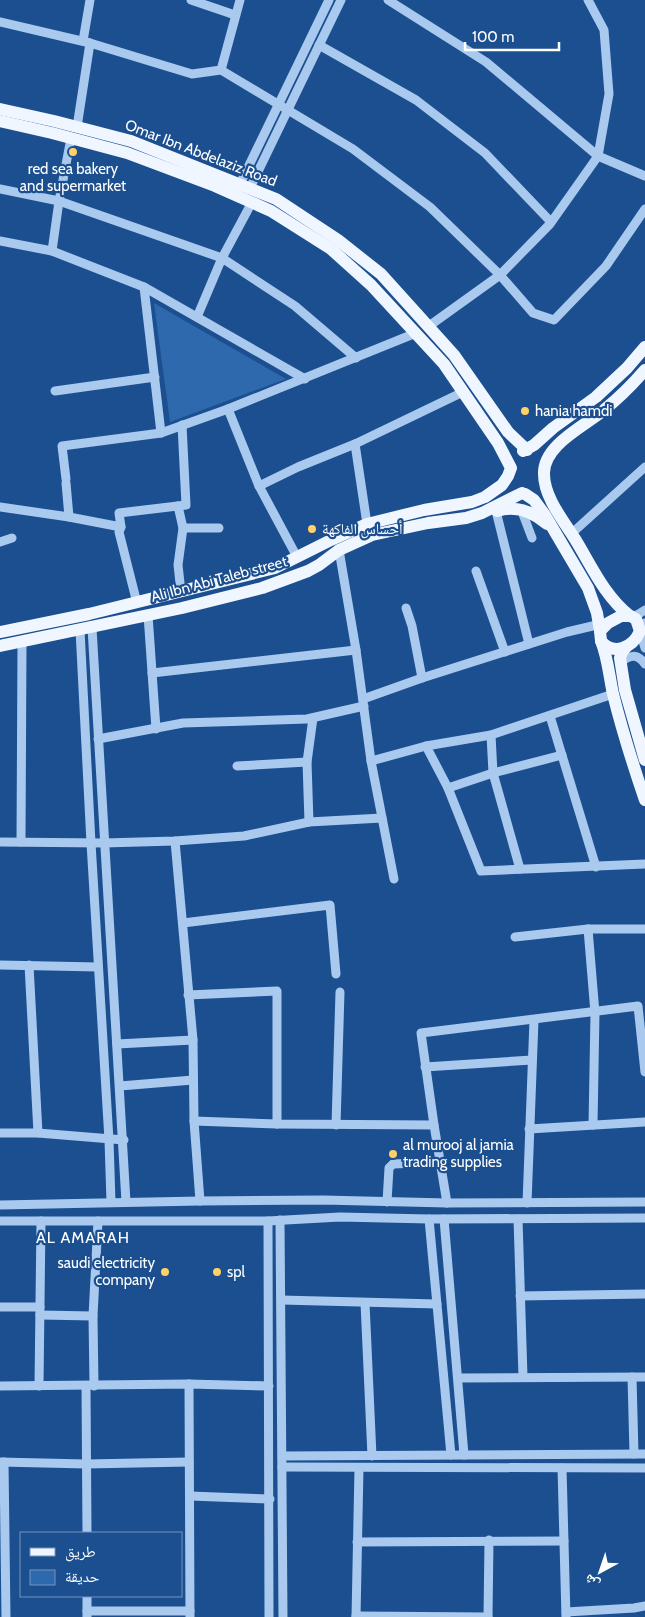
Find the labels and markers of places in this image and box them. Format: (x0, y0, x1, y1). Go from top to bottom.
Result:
marker: red sea bakery and supermarket (67, 146, 79, 158)
place label: red sea bakery and supermarket (20, 160, 126, 195)
place label: hania hamdi (535, 402, 612, 420)
marker: hania hamdi (519, 405, 531, 417)
place label: أحساس الفاكهة (322, 520, 403, 539)
marker: أحساس الفاكهة (306, 523, 318, 535)
place label: al murooj al jamia trading supplies (403, 1136, 515, 1171)
marker: al murooj al jamia trading supplies (387, 1148, 399, 1160)
place label: saudi electricity company (58, 1254, 155, 1289)
place label: spl (227, 1263, 246, 1281)
marker: saudi electricity company (159, 1266, 171, 1278)
marker: spl (211, 1266, 223, 1278)

